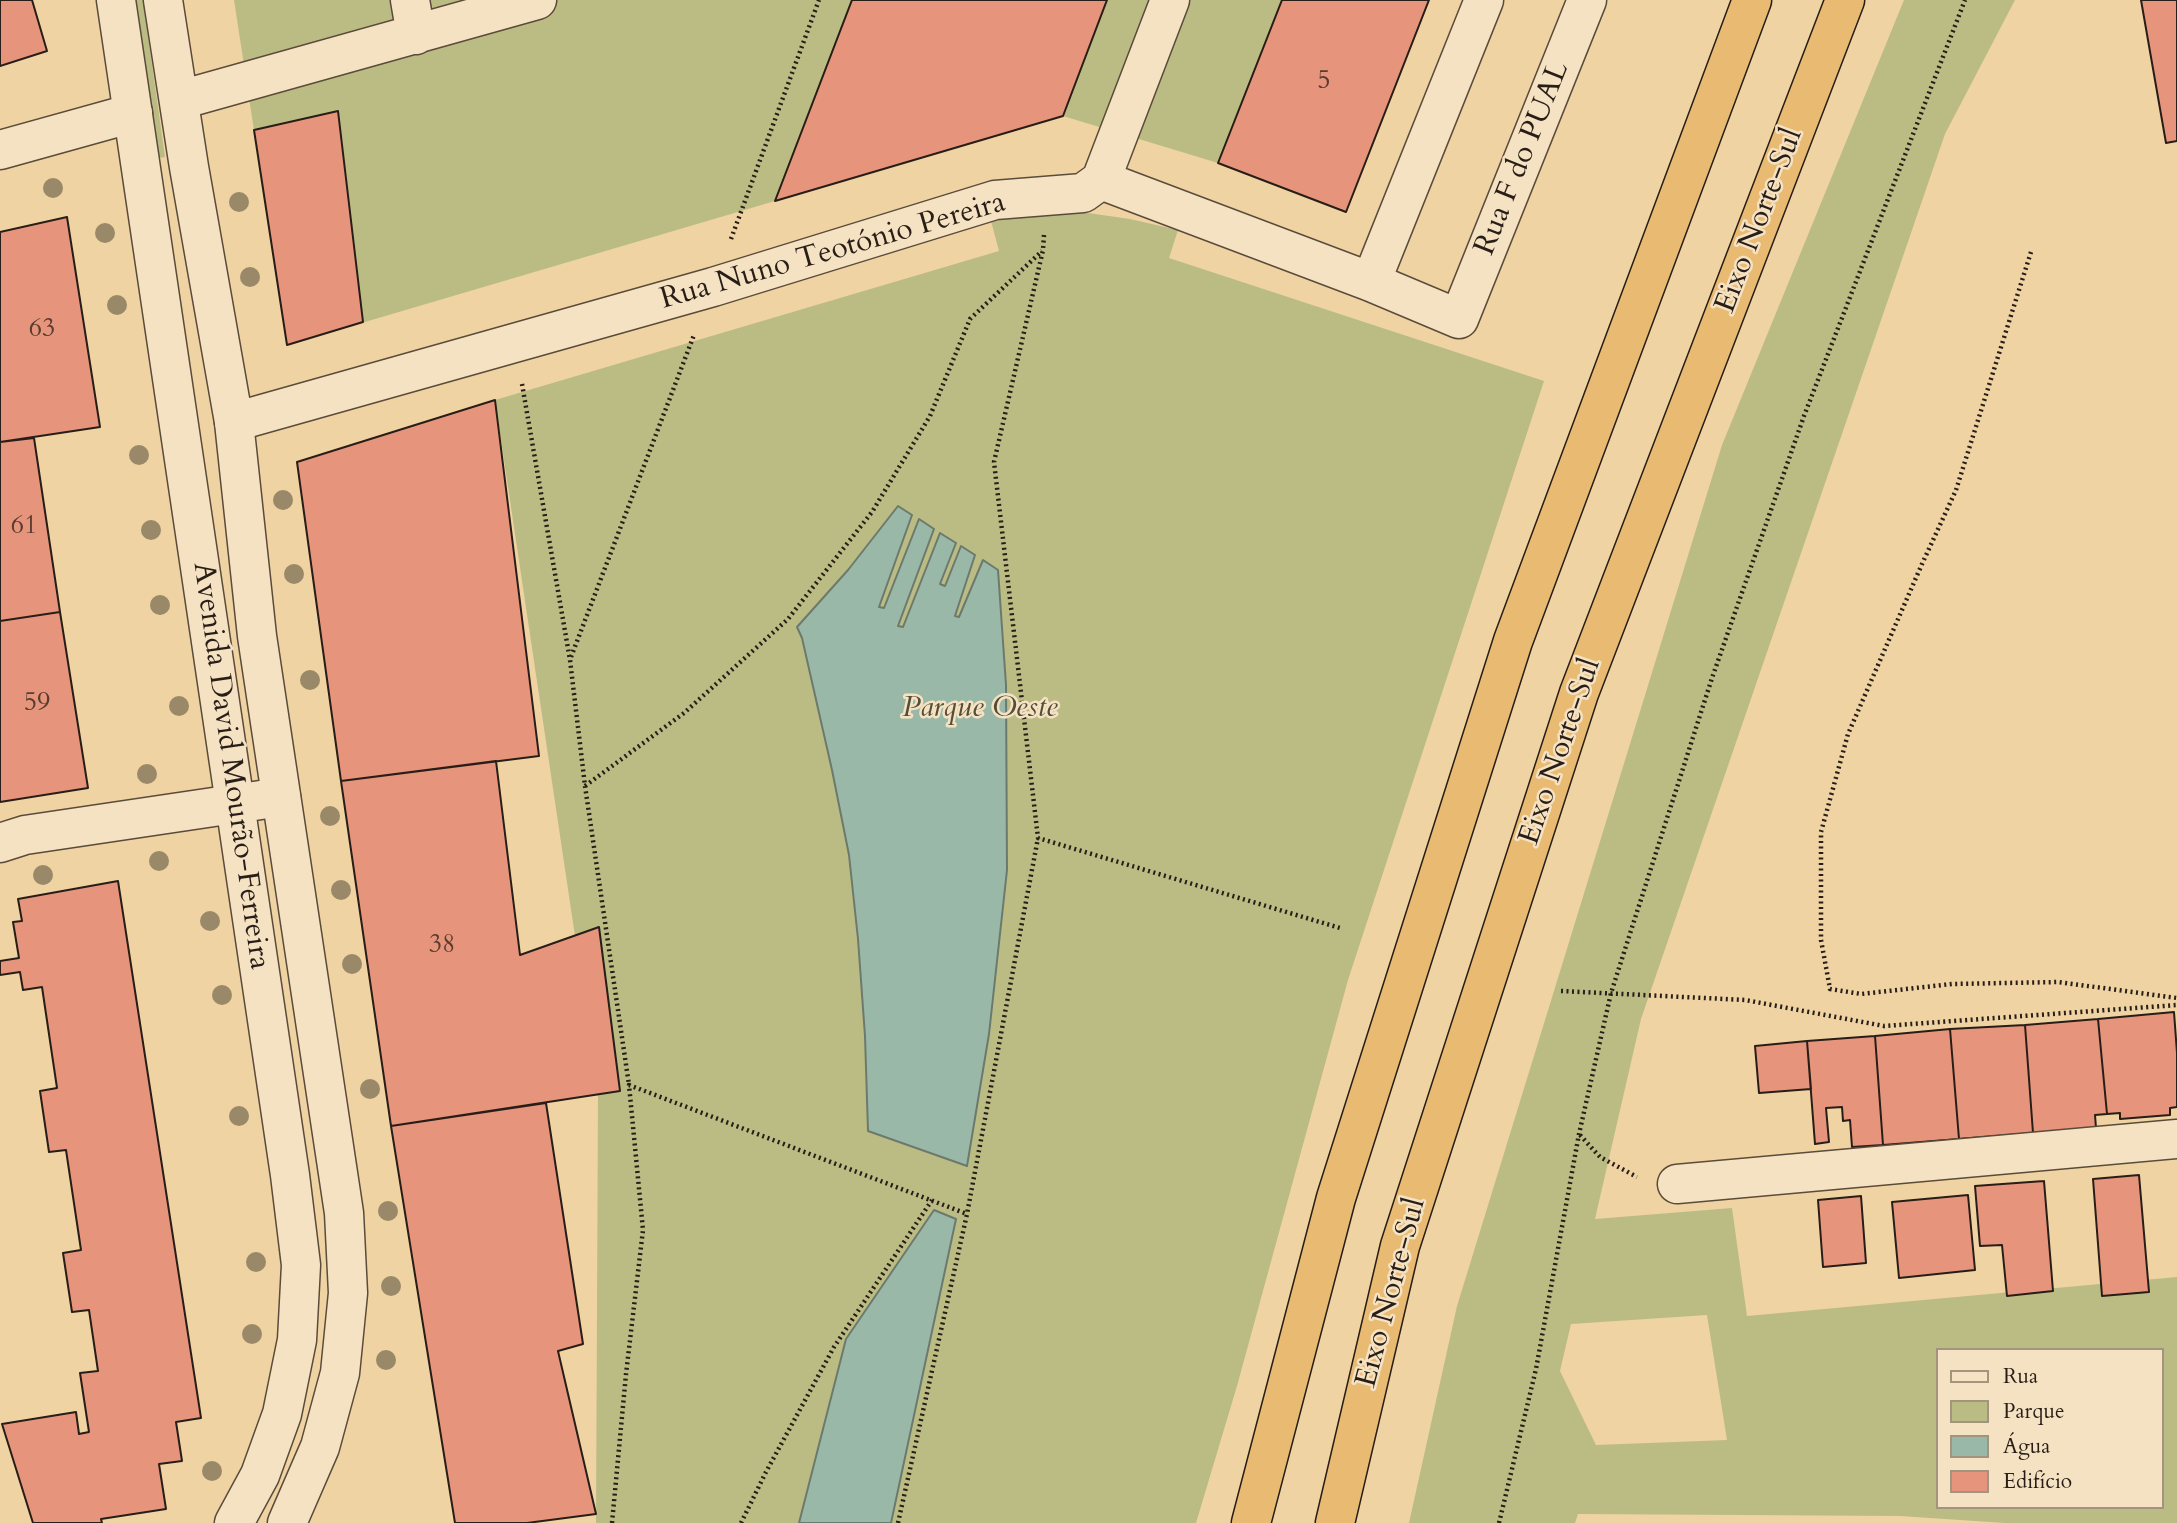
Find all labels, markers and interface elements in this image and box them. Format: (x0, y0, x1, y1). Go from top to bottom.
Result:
street label: Rua F do PUAL (1468, 57, 1578, 261)
house number: 5 (1317, 66, 1331, 98)
street label: Eixo Norte-Sul (1708, 124, 1812, 318)
street label: Rua Nuno Teotónio Pereira (656, 185, 1010, 319)
house number: 63 (29, 314, 55, 346)
house number: 61 (11, 511, 37, 543)
street label: Avenida David Mourão-Ferreira (184, 560, 276, 972)
street label: Eixo Norte-Sul (1512, 654, 1610, 850)
house number: 59 (24, 688, 50, 720)
park label: Parque Oeste (902, 691, 1058, 727)
house number: 38 (429, 930, 455, 962)
street label: Eixo Norte-Sul (1349, 1194, 1435, 1392)
legend (1936, 1348, 2163, 1509)
text: Rua (2003, 1362, 2038, 1391)
text: Parque (2003, 1397, 2064, 1426)
text: Água (2003, 1432, 2050, 1461)
text: Edifício (2003, 1467, 2072, 1496)

